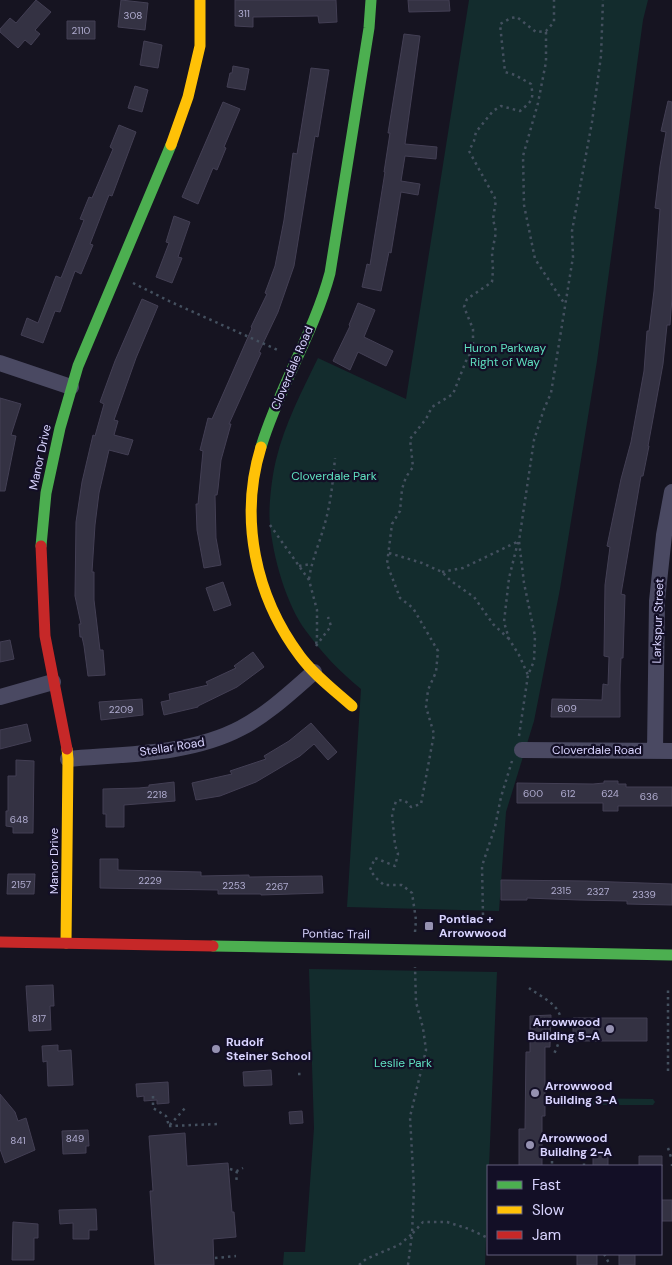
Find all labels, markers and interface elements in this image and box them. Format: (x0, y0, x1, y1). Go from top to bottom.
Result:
house number: 311 (238, 7, 250, 20)
house number: 308 (124, 9, 142, 22)
house number: 2110 (72, 24, 91, 37)
street label: Cloverdale Road (267, 324, 317, 412)
park label: Huron Parkway Right of Way (464, 340, 546, 370)
street label: Manor Drive (25, 423, 55, 491)
park label: Cloverdale Park (291, 468, 377, 484)
street label: Larkspur Street (649, 578, 667, 664)
house number: 609 (557, 702, 577, 715)
house number: 2209 (109, 703, 133, 716)
street label: Stellar Road (138, 734, 206, 760)
street label: Cloverdale Road (552, 742, 642, 758)
house number: 600 (523, 787, 543, 800)
house number: 612 (560, 787, 576, 800)
house number: 624 (601, 787, 619, 800)
house number: 2218 (147, 788, 167, 801)
house number: 636 (640, 790, 658, 803)
house number: 648 (10, 813, 28, 826)
street label: Manor Drive (46, 827, 62, 894)
house number: 2229 (138, 874, 162, 887)
house number: 2157 (11, 878, 31, 891)
house number: 2253 (222, 879, 246, 892)
house number: 2267 (266, 880, 288, 893)
house number: 2315 (551, 884, 571, 897)
house number: 2327 (587, 885, 609, 898)
house number: 2339 (632, 888, 656, 901)
place label: Pontiac + Arrowwood (439, 911, 506, 941)
marker: Pontiac + Arrowwood (423, 920, 435, 932)
street label: Pontiac Trail (302, 925, 370, 943)
house number: 817 (32, 1012, 46, 1025)
place label: Arrowwood Building 5-A (527, 1014, 600, 1044)
marker: Arrowwood Building 5-A (604, 1023, 616, 1035)
place label: Rudolf Steiner School (226, 1034, 311, 1064)
marker: Rudolf Steiner School (210, 1043, 222, 1055)
park label: Leslie Park (374, 1055, 432, 1071)
place label: Arrowwood Building 3-A (545, 1078, 618, 1108)
marker: Arrowwood Building 3-A (529, 1087, 541, 1099)
place label: Arrowwood Building 2-A (540, 1130, 613, 1160)
house number: 849 (66, 1132, 84, 1145)
house number: 841 (10, 1134, 26, 1147)
marker: Arrowwood Building 2-A (524, 1139, 536, 1151)
legend (487, 1165, 662, 1255)
text: Fast (532, 1175, 561, 1195)
text: Slow (532, 1200, 565, 1220)
text: Jam (532, 1225, 561, 1245)

